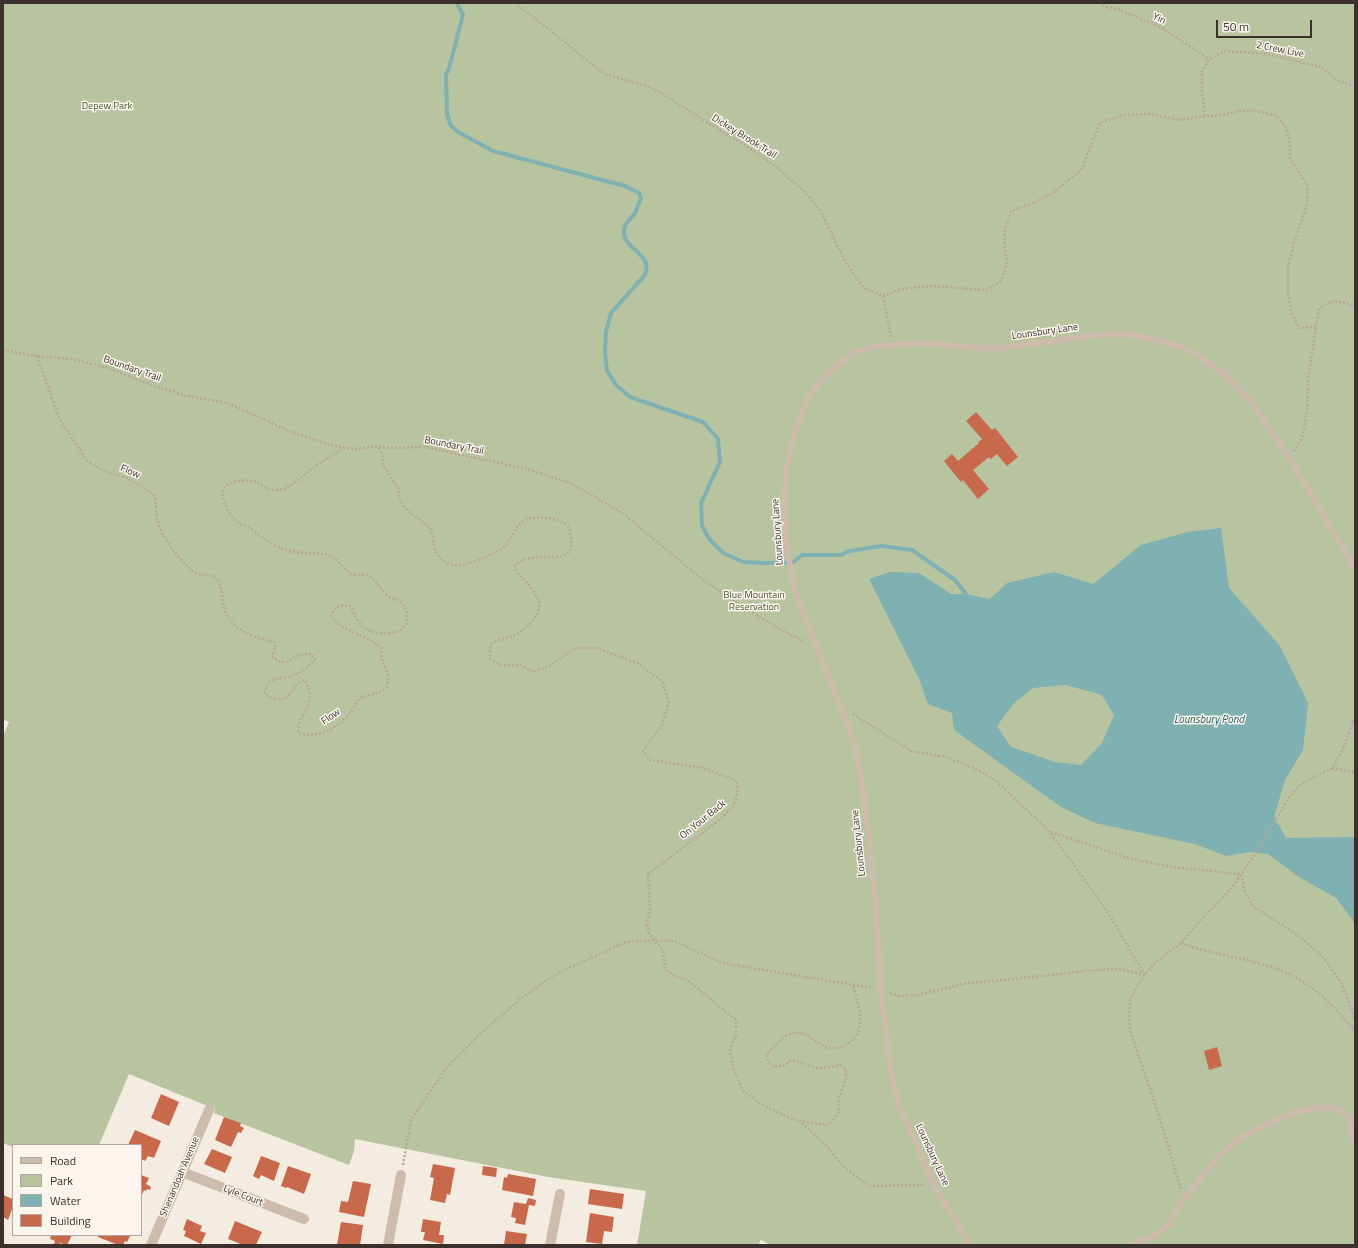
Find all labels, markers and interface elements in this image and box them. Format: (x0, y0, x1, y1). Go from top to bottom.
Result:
street label: Yin (1151, 11, 1167, 27)
scale bar (1218, 12, 1314, 38)
text: 50 m (1223, 17, 1249, 36)
street label: 2 Crew Live (1255, 40, 1305, 60)
park label: Depew Park (82, 101, 132, 113)
street label: Dickey Brook Trail (709, 112, 779, 162)
street label: Lounsbury Lane (1011, 321, 1079, 343)
street label: Boundary Trail (102, 354, 162, 384)
street label: Boundary Trail (423, 434, 485, 458)
street label: Flow (118, 462, 142, 482)
street label: Lounsbury Lane (770, 498, 786, 566)
park label: Blue Mountain Reservation (723, 590, 785, 614)
street label: Flow (319, 706, 343, 728)
water label: Lounsbury Pond (1174, 713, 1244, 727)
street label: On Your Back (678, 798, 728, 842)
street label: Lounsbury Lane (850, 809, 868, 877)
street label: Lounsbury Lane (912, 1122, 952, 1188)
street label: Shenandoah Avenue (158, 1135, 202, 1219)
legend (12, 1144, 142, 1236)
text: Road (50, 1151, 76, 1170)
text: Park (50, 1171, 73, 1190)
street label: Lyle Court (221, 1183, 265, 1209)
text: Water (50, 1191, 81, 1210)
text: Building (50, 1211, 91, 1230)

